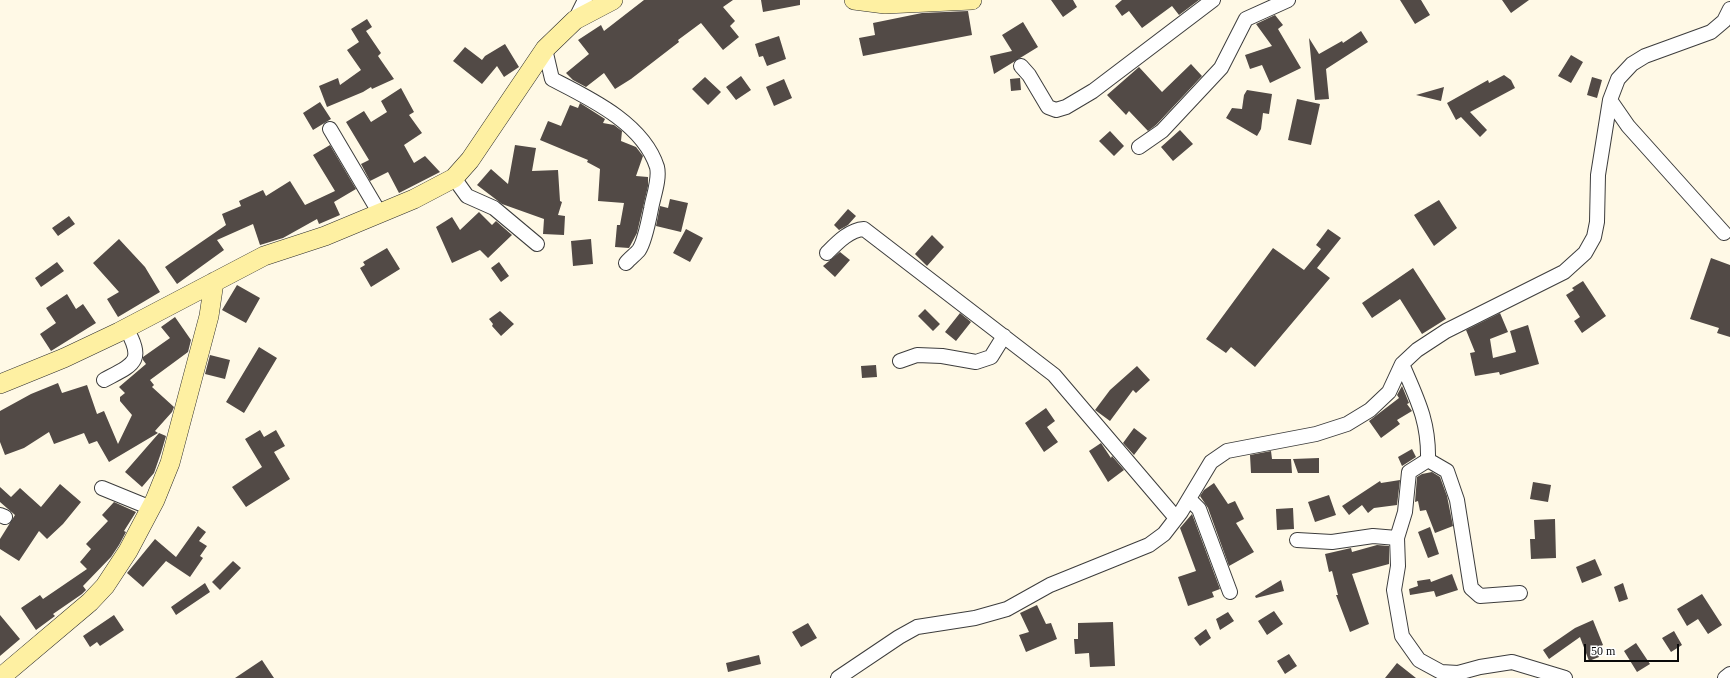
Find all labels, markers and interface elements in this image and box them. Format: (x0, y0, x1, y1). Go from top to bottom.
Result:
scale bar (1586, 636, 1681, 662)
text: 50 m (1591, 644, 1615, 658)

